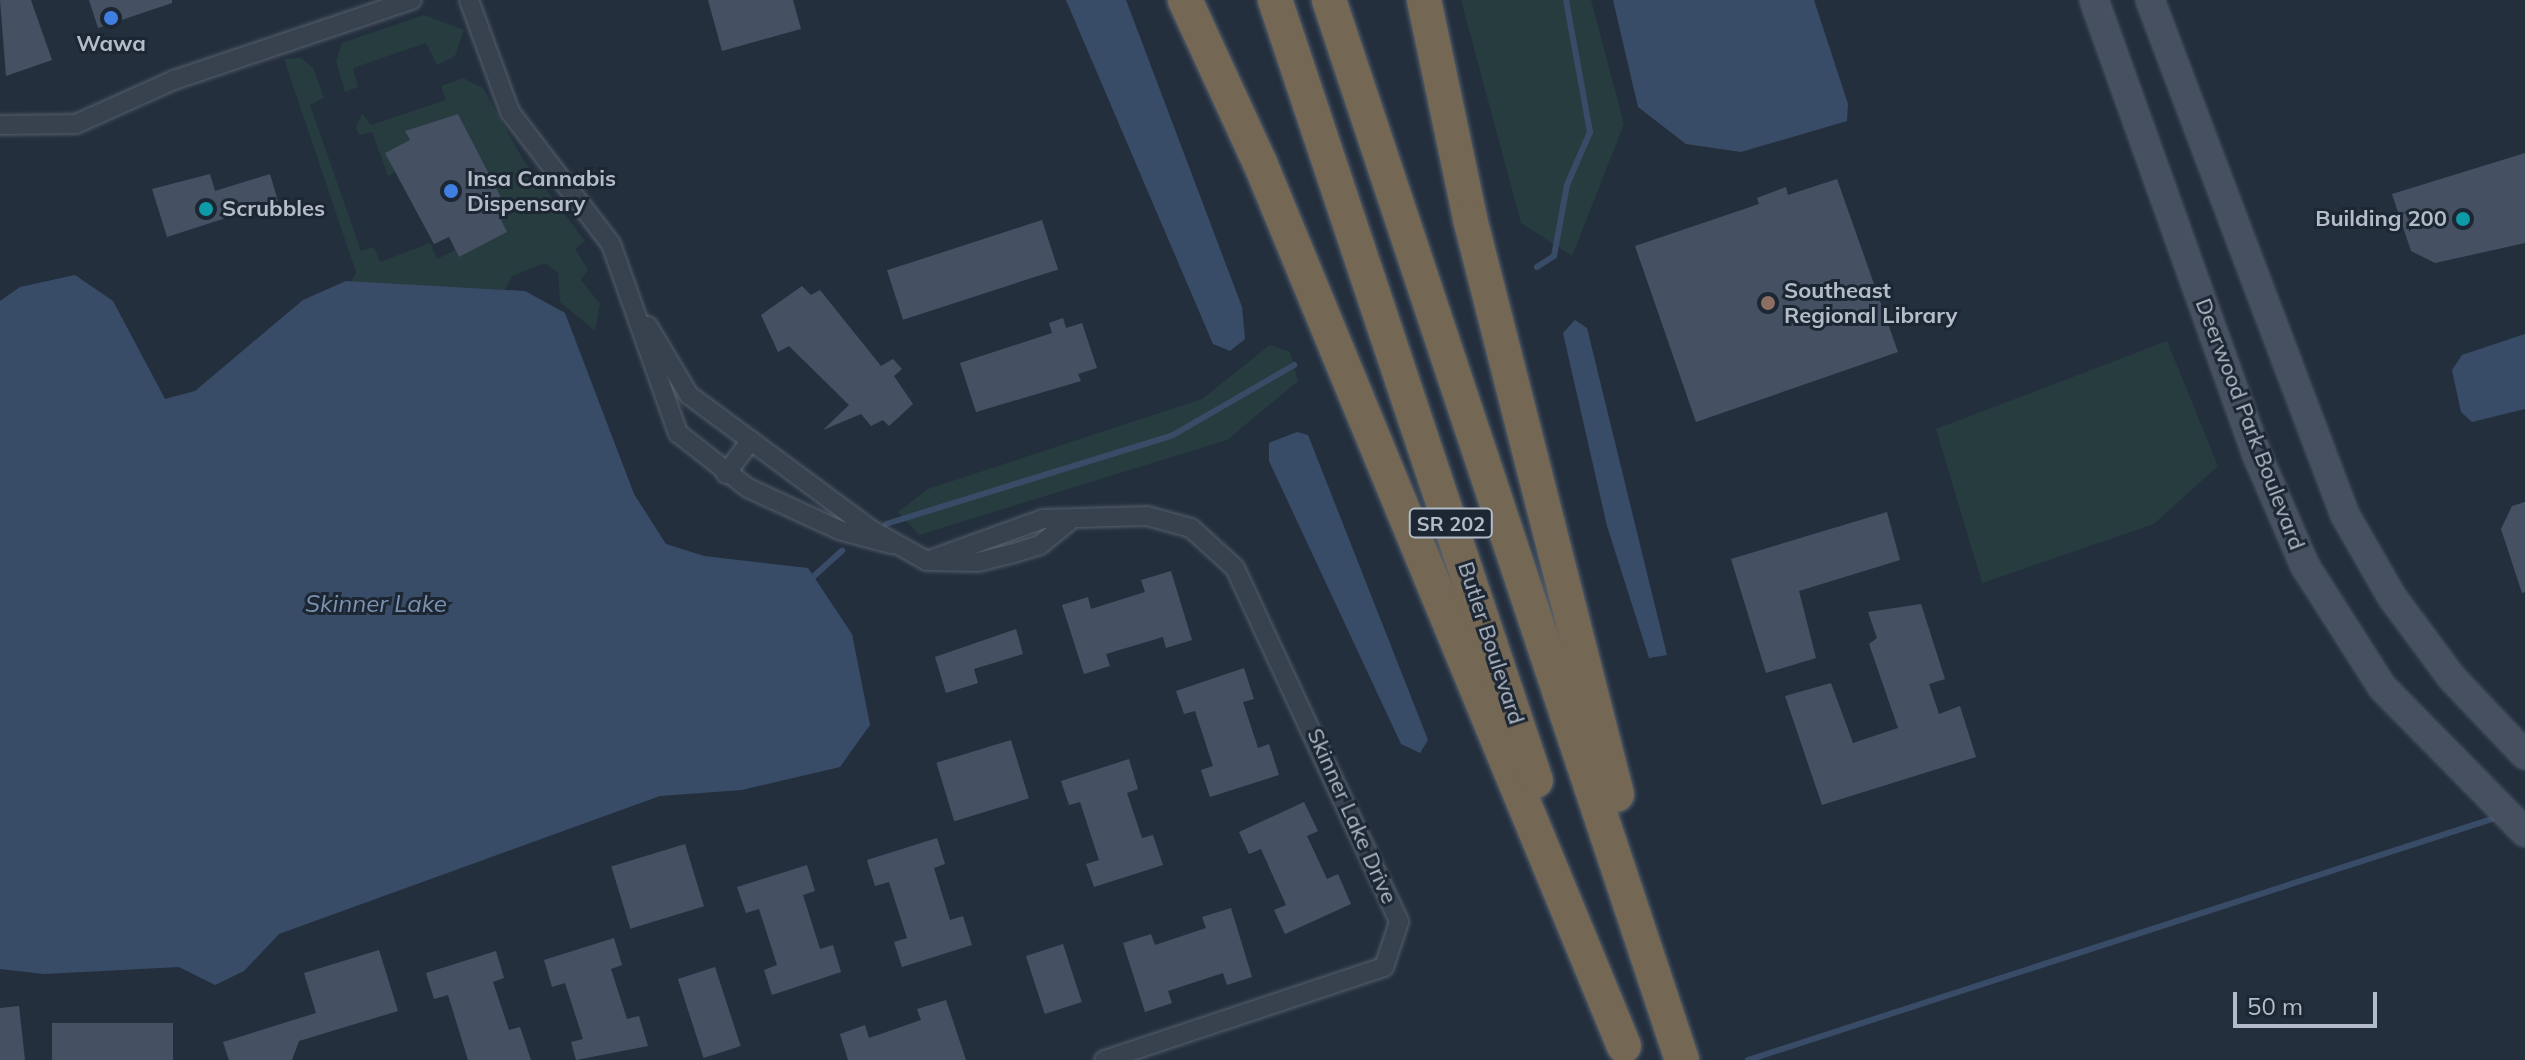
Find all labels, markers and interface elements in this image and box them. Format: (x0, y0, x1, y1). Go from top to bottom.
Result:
marker: Wawa (102, 9, 120, 27)
place label: Wawa (76, 31, 146, 57)
place label: Insa Cannabis Dispensary (467, 165, 616, 216)
marker: Insa Cannabis Dispensary (442, 182, 460, 200)
place label: Scrubbles (222, 196, 325, 222)
marker: Scrubbles (197, 200, 215, 218)
place label: Building 200 (2315, 206, 2447, 232)
marker: Building 200 (2454, 210, 2472, 228)
place label: Southeast Regional Library (1784, 277, 1957, 328)
marker: Southeast Regional Library (1759, 294, 1777, 312)
street label: Deerwood Park Boulevard (2190, 295, 2310, 553)
road number: SR 202 (1407, 507, 1495, 539)
street label: Butler Boulevard (1452, 558, 1530, 728)
water label: Skinner Lake (305, 590, 447, 618)
street label: Skinner Lake Drive (1302, 724, 1402, 908)
scale bar (2237, 976, 2381, 1026)
text: 50 m (2247, 991, 2303, 1021)

